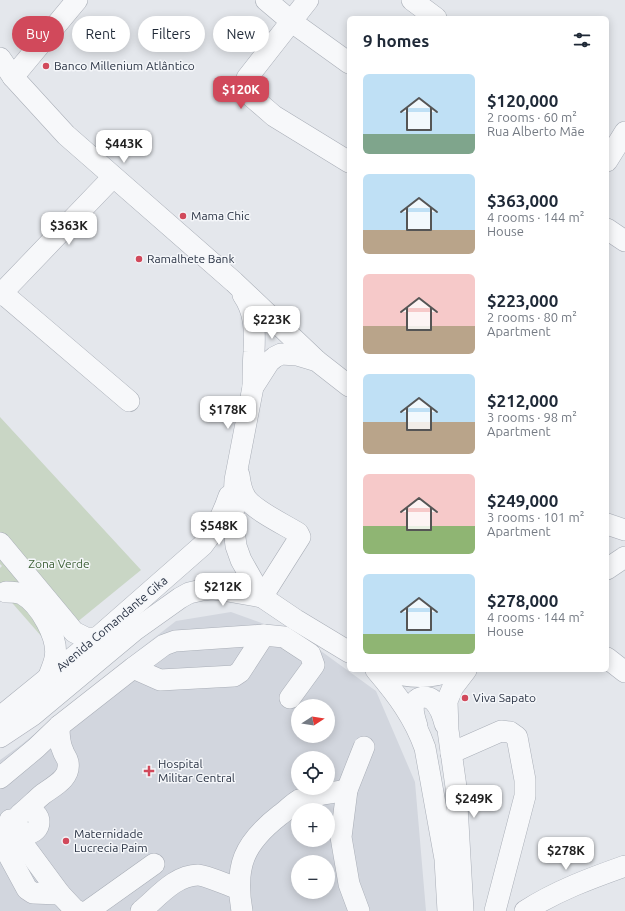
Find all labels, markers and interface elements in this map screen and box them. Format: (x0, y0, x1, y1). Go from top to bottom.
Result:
chip: Buy (12, 16, 64, 52)
chip: Rent (72, 16, 130, 52)
chip: Filters (138, 16, 205, 52)
chip: New (213, 16, 269, 52)
icon: filters (571, 29, 593, 51)
text: 9 homes (363, 31, 429, 50)
place label: Banco Millenium Atlântico (54, 59, 195, 72)
marker: Banco Millenium Atlântico (41, 61, 51, 71)
pin: $120K (213, 76, 269, 110)
text: $120K (222, 82, 260, 96)
icon: home (395, 90, 443, 138)
text: $120,000 (487, 91, 558, 110)
text: 2 rooms · 60 m² (487, 110, 577, 124)
text: Rua Alberto Mãe (487, 124, 585, 138)
pin: $443K (96, 130, 152, 164)
text: $443K (105, 136, 143, 150)
icon: home (395, 190, 443, 238)
text: $363,000 (487, 191, 558, 210)
place label: Mama Chic (191, 209, 250, 222)
text: 4 rooms · 144 m² (487, 210, 584, 224)
marker: Mama Chic (178, 211, 188, 221)
pin: $363K (41, 212, 97, 246)
text: $363K (50, 218, 88, 232)
text: House (487, 224, 524, 238)
place label: Ramalhete Bank (147, 252, 235, 265)
marker: Ramalhete Bank (134, 254, 144, 264)
icon: home (395, 290, 443, 338)
text: $223,000 (487, 291, 558, 310)
pin: $223K (244, 306, 300, 340)
text: 2 rooms · 80 m² (487, 310, 577, 324)
text: $223K (253, 312, 291, 326)
text: Apartment (487, 324, 551, 338)
icon: home (395, 390, 443, 438)
text: $212,000 (487, 391, 558, 410)
pin: $178K (200, 396, 256, 430)
text: $178K (209, 402, 247, 416)
text: 3 rooms · 98 m² (487, 410, 577, 424)
text: Apartment (487, 424, 551, 438)
icon: home (395, 490, 443, 538)
text: $249,000 (487, 491, 558, 510)
text: 3 rooms · 101 m² (487, 510, 584, 524)
pin: $548K (191, 512, 247, 546)
text: $548K (200, 518, 238, 532)
text: Apartment (487, 524, 551, 538)
park label: Zona Verde (28, 557, 90, 570)
street label: Avenida Comandante Gika (54, 573, 170, 674)
pin: $212K (195, 573, 251, 607)
text: $212K (204, 579, 242, 593)
icon: home (395, 590, 443, 638)
text: $278,000 (487, 591, 558, 610)
text: 4 rooms · 144 m² (487, 610, 584, 624)
text: House (487, 624, 524, 638)
place label: Viva Sapato (473, 691, 536, 704)
marker: Viva Sapato (460, 693, 470, 703)
north arrow (291, 699, 335, 743)
map controls (291, 699, 335, 899)
button: locate (291, 751, 335, 795)
place label: Hospital Militar Central (158, 757, 235, 784)
marker: Hospital Militar Central (143, 765, 155, 777)
pin: $249K (446, 785, 502, 819)
text: $249K (455, 791, 493, 805)
button: + (291, 803, 335, 847)
place label: Maternidade Lucrecia Paim (74, 827, 148, 854)
marker: Maternidade Lucrecia Paim (61, 836, 71, 846)
pin: $278K (538, 837, 594, 871)
text: $278K (547, 843, 585, 857)
button: − (291, 855, 335, 899)

